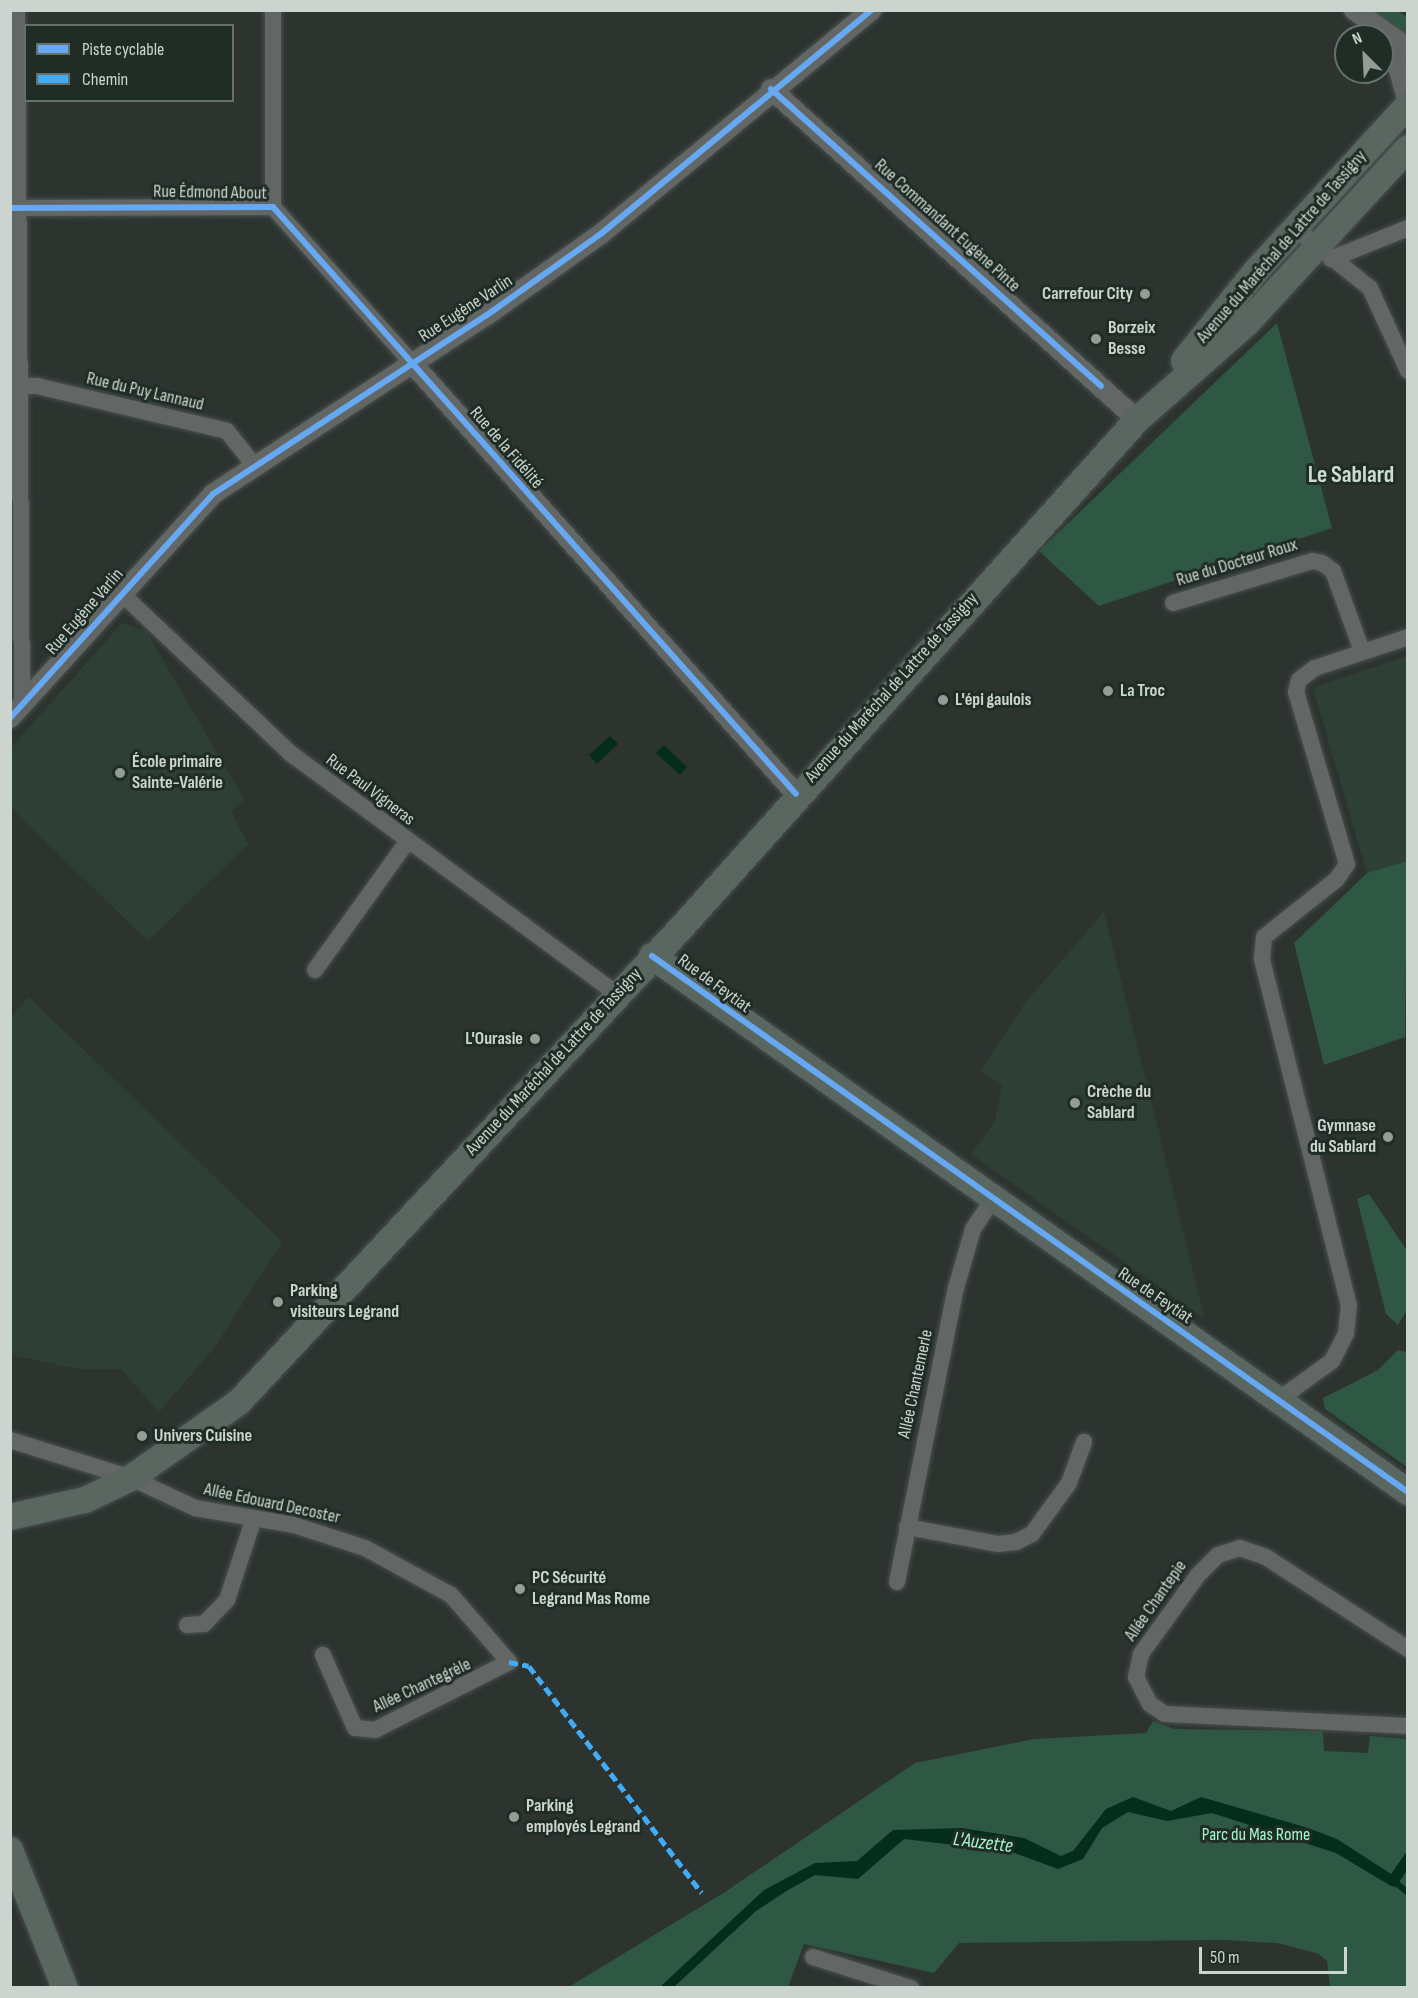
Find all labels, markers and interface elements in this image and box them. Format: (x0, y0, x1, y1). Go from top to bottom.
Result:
legend (24, 24, 234, 102)
north arrow (1334, 24, 1394, 84)
text: N (1350, 29, 1365, 49)
text: Piste cyclable (82, 39, 164, 60)
text: Chemin (82, 69, 128, 90)
street label: Avenue du Maréchal de Lattre de Tassigny (1192, 146, 1372, 348)
street label: Rue Commandant Eugène Pinte (870, 155, 1024, 297)
street label: Rue Édmond About (153, 181, 267, 205)
street label: Rue Eugène Varlin (415, 271, 517, 347)
place label: Carrefour City (1042, 283, 1133, 305)
marker: Carrefour City (1138, 287, 1152, 301)
place label: Borzeix Besse (1108, 318, 1156, 360)
marker: Borzeix Besse (1089, 332, 1103, 346)
street label: Rue du Puy Lannaud (84, 368, 206, 416)
street label: Rue de la Fidélité (465, 403, 547, 493)
district label: Le Sablard (1308, 461, 1394, 489)
street label: Rue du Docteur Roux (1174, 534, 1300, 592)
street label: Rue Eugène Varlin (42, 564, 128, 660)
street label: Avenue du Maréchal de Lattre de Tassigny (801, 589, 983, 787)
place label: La Troc (1120, 680, 1165, 702)
marker: La Troc (1101, 684, 1115, 698)
place label: L'épi gaulois (955, 689, 1031, 711)
marker: L'épi gaulois (936, 693, 950, 707)
street label: Rue Paul Vigneras (321, 750, 419, 830)
place label: École primaire Sainte-Valérie (132, 752, 223, 795)
marker: École primaire Sainte-Valérie (113, 766, 127, 780)
street label: Rue de Feytiat (673, 950, 755, 1018)
street label: Avenue du Maréchal de Lattre de Tassigny (461, 964, 647, 1160)
place label: L'Ourasie (465, 1028, 523, 1050)
marker: L'Ourasie (528, 1032, 542, 1046)
place label: Crèche du Sablard (1087, 1082, 1151, 1124)
marker: Crèche du Sablard (1068, 1096, 1082, 1110)
place label: Gymnase du Sablard (1310, 1116, 1376, 1158)
marker: Gymnase du Sablard (1381, 1130, 1395, 1144)
street label: Rue de Feytiat (1113, 1263, 1197, 1329)
place label: Parking visiteurs Legrand (290, 1281, 399, 1324)
marker: Parking visiteurs Legrand (271, 1295, 285, 1309)
street label: Allée Chantemerle (894, 1328, 938, 1440)
place label: Univers Cuisine (154, 1425, 252, 1447)
marker: Univers Cuisine (135, 1429, 149, 1443)
street label: Allée Edouard Decoster (202, 1479, 342, 1529)
street label: Allée Chantepie (1120, 1556, 1192, 1646)
place label: PC Sécurité Legrand Mas Rome (532, 1568, 650, 1610)
marker: PC Sécurité Legrand Mas Rome (513, 1582, 527, 1596)
street label: Allée Chantegrèle (370, 1654, 474, 1718)
place label: Parking employés Legrand (526, 1796, 640, 1838)
marker: Parking employés Legrand (507, 1810, 521, 1824)
park label: Parc du Mas Rome (1202, 1824, 1310, 1846)
water label: L'Auzette (952, 1827, 1014, 1859)
scale bar (1202, 1935, 1350, 1973)
text: 50 m (1210, 1947, 1240, 1968)

